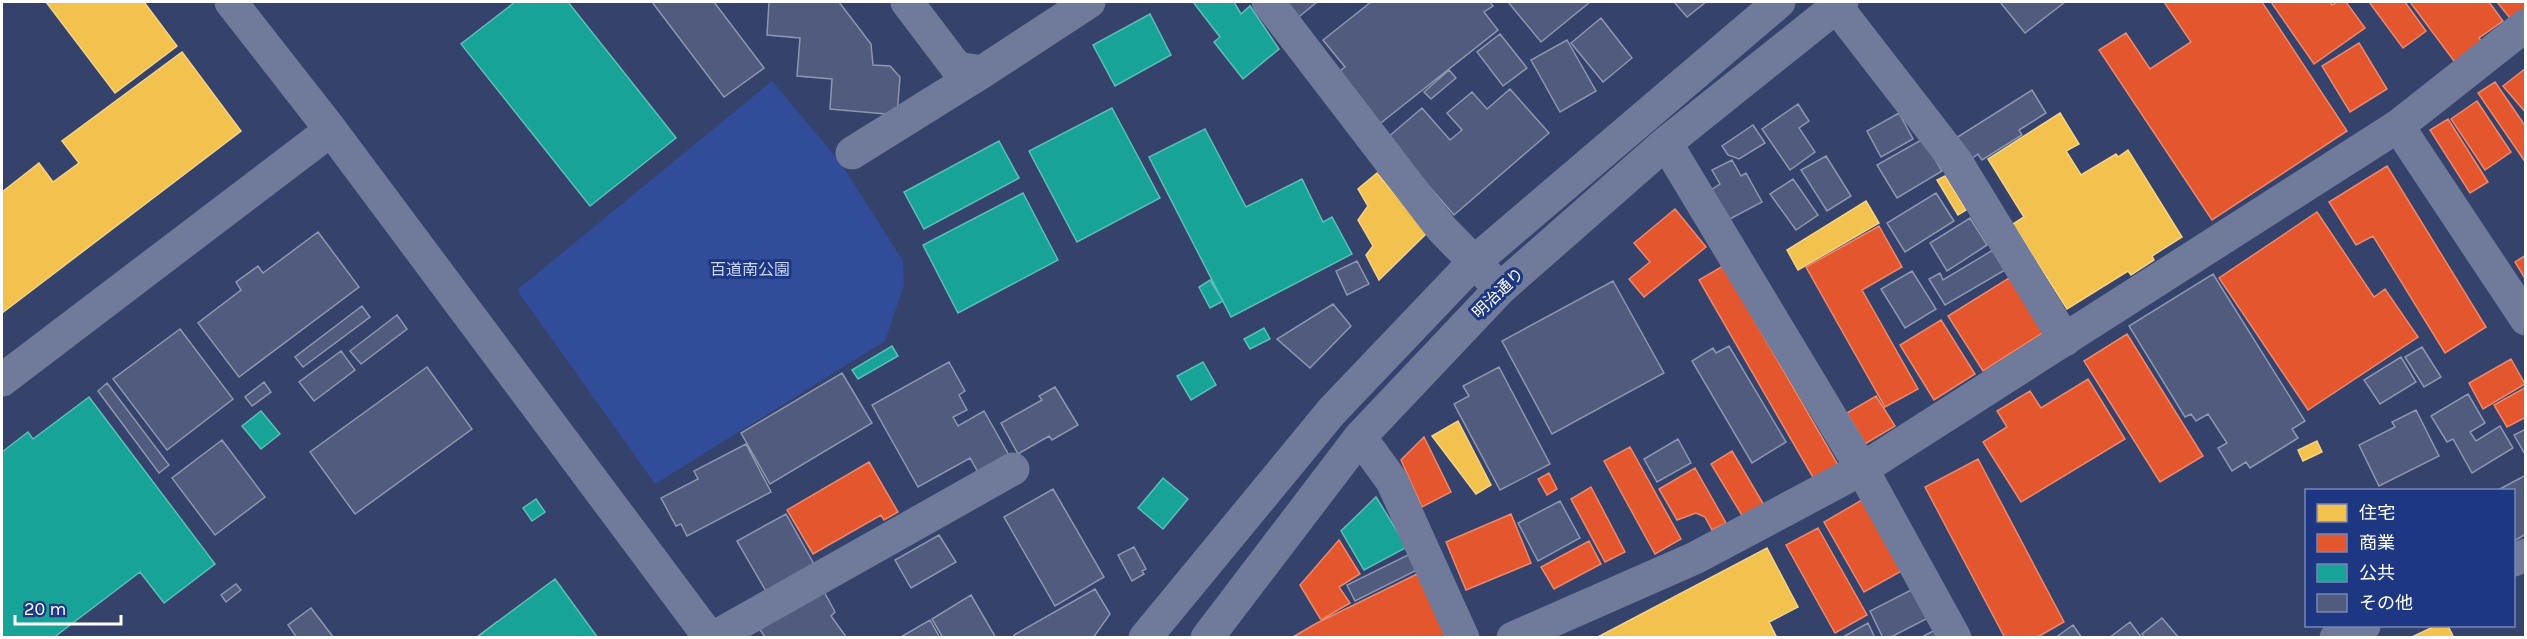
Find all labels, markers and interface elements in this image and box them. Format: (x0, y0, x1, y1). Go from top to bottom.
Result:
park label: 百道南公園 (710, 260, 790, 279)
street label: 明治通り (1468, 264, 1528, 322)
legend (2305, 489, 2515, 627)
text: 住宅 (2359, 502, 2395, 524)
text: 商業 (2359, 532, 2395, 554)
text: 公共 (2359, 562, 2395, 584)
scale bar (15, 588, 122, 626)
text: その他 (2359, 592, 2413, 614)
text: 20 m (24, 598, 66, 620)

